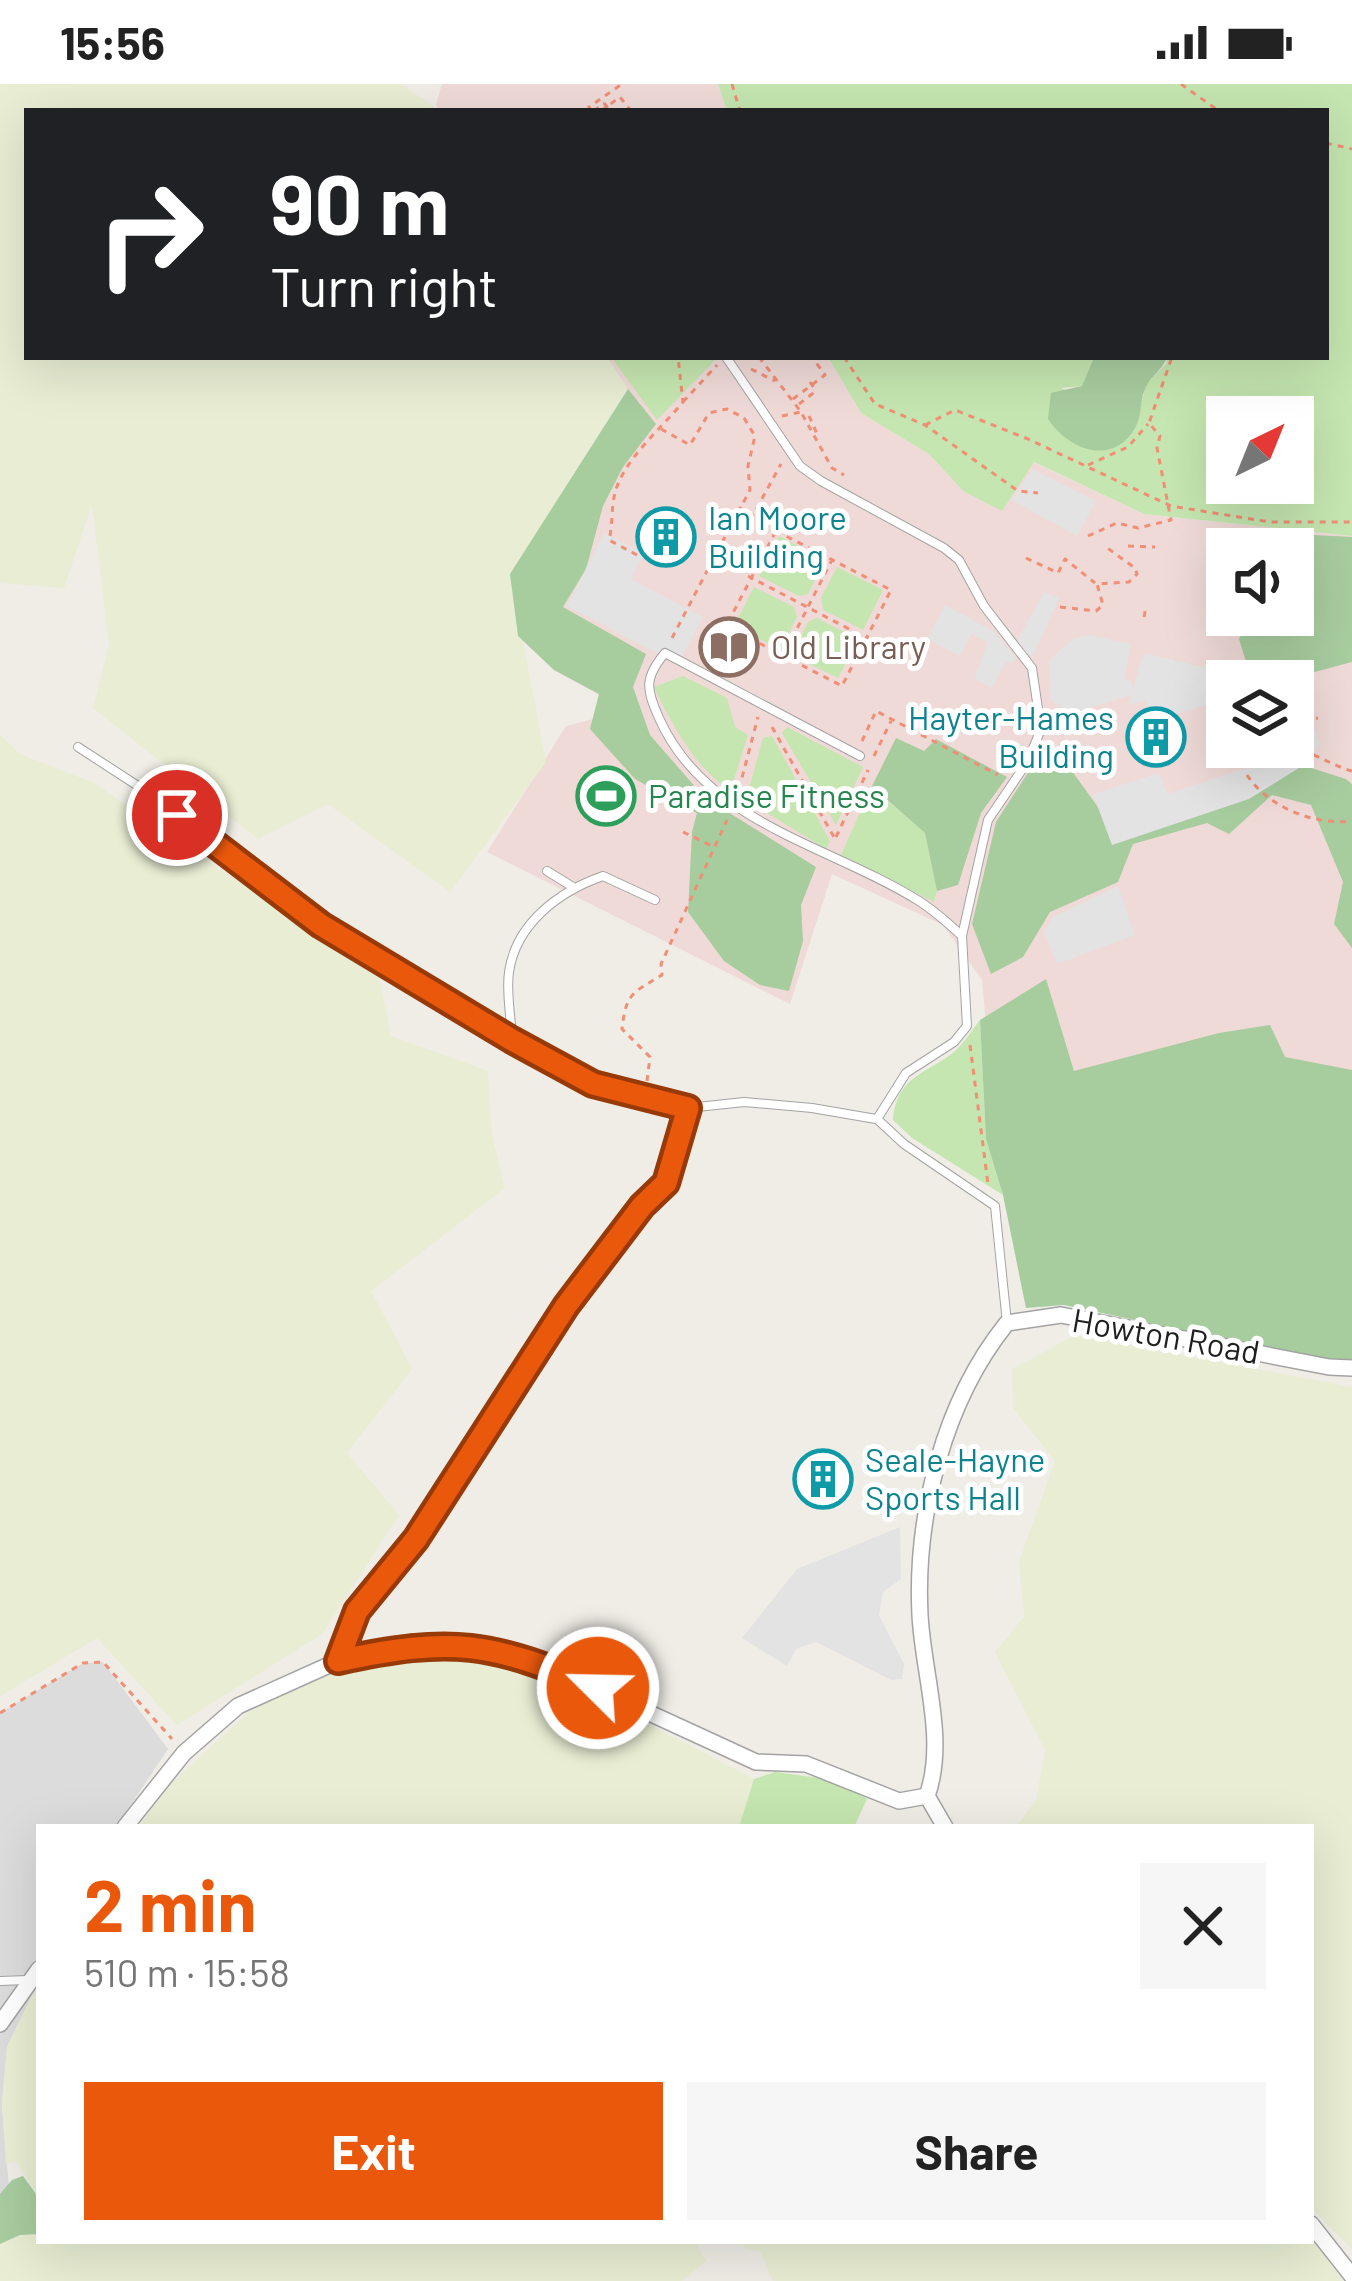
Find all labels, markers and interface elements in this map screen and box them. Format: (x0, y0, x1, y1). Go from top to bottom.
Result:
text: 15:56 (60, 15, 165, 69)
text: 90 m (270, 151, 449, 252)
icon: right (72, 156, 228, 312)
text: Turn right (270, 253, 498, 318)
north arrow (1206, 396, 1314, 504)
map controls (1206, 396, 1314, 768)
place label: Ian Moore Building (708, 497, 847, 575)
building icon: Ian Moore Building (635, 506, 697, 568)
button: sound (1206, 528, 1314, 636)
library icon: Old Library (698, 616, 760, 678)
place label: Old Library (771, 626, 926, 666)
button: layers (1206, 660, 1314, 768)
place label: Hayter-Hames Building (908, 697, 1114, 775)
building icon: Hayter-Hames Building (1125, 706, 1187, 768)
pin (126, 764, 228, 866)
sports icon: Paradise Fitness (575, 765, 637, 827)
place label: Paradise Fitness (648, 775, 885, 815)
icon: arrive (144, 782, 210, 848)
street label: Howton Road (1069, 1299, 1263, 1371)
place label: Seale-Hayne Sports Hall (865, 1439, 1045, 1517)
building icon: Seale-Hayne Sports Hall (792, 1448, 854, 1510)
position arrow (535, 1625, 661, 1751)
text: 2 min (84, 1860, 257, 1946)
button: close (1140, 1863, 1266, 1989)
text: 510 m · 15:58 (84, 1948, 290, 1995)
button: Exit (84, 2082, 663, 2220)
button: Share (687, 2082, 1266, 2220)

